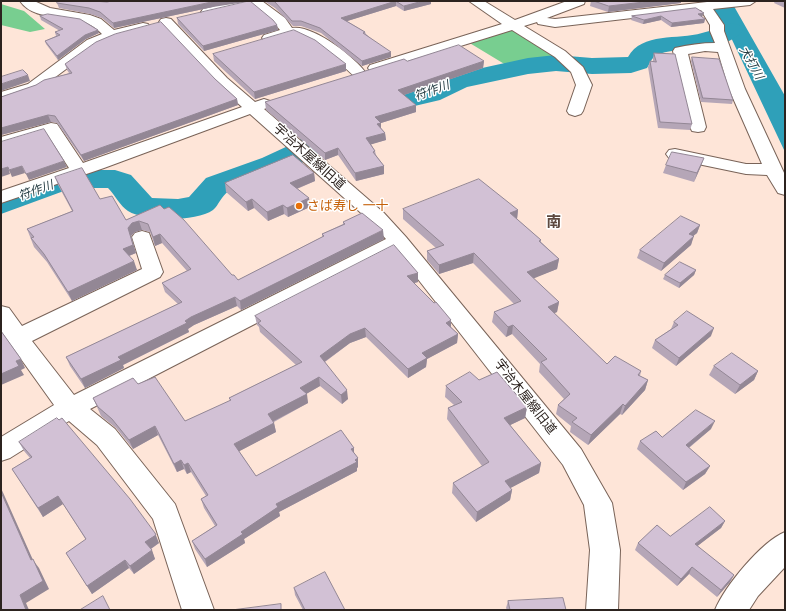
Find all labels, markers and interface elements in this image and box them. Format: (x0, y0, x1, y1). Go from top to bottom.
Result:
water label: 犬打川 (736, 44, 766, 82)
water label: 符作川 (413, 78, 451, 104)
street label: 宇治木屋線旧道 (270, 121, 348, 193)
water label: 符作川 (17, 178, 55, 204)
place label: さば寿し 一十 (307, 198, 389, 214)
marker: さば寿し 一十 (294, 201, 304, 211)
district label: 南 (547, 214, 561, 232)
street label: 宇治木屋線旧道 (491, 356, 559, 438)

